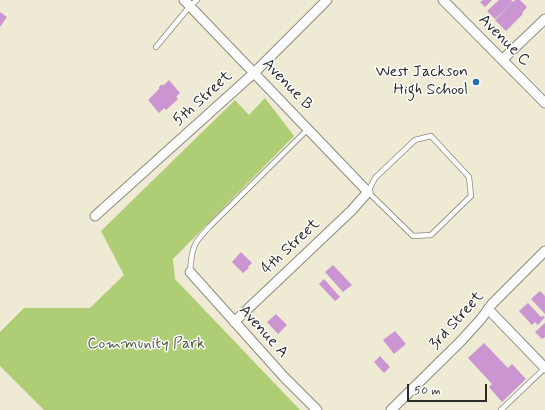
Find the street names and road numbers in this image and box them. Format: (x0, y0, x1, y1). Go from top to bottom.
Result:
street label: Avenue C (474, 11, 534, 71)
street label: Avenue B (258, 55, 316, 115)
street label: 5th Street (169, 67, 237, 131)
street label: 4th Street (258, 215, 324, 279)
street label: 3rd Street (426, 288, 488, 354)
street label: Avenue A (234, 301, 292, 363)

